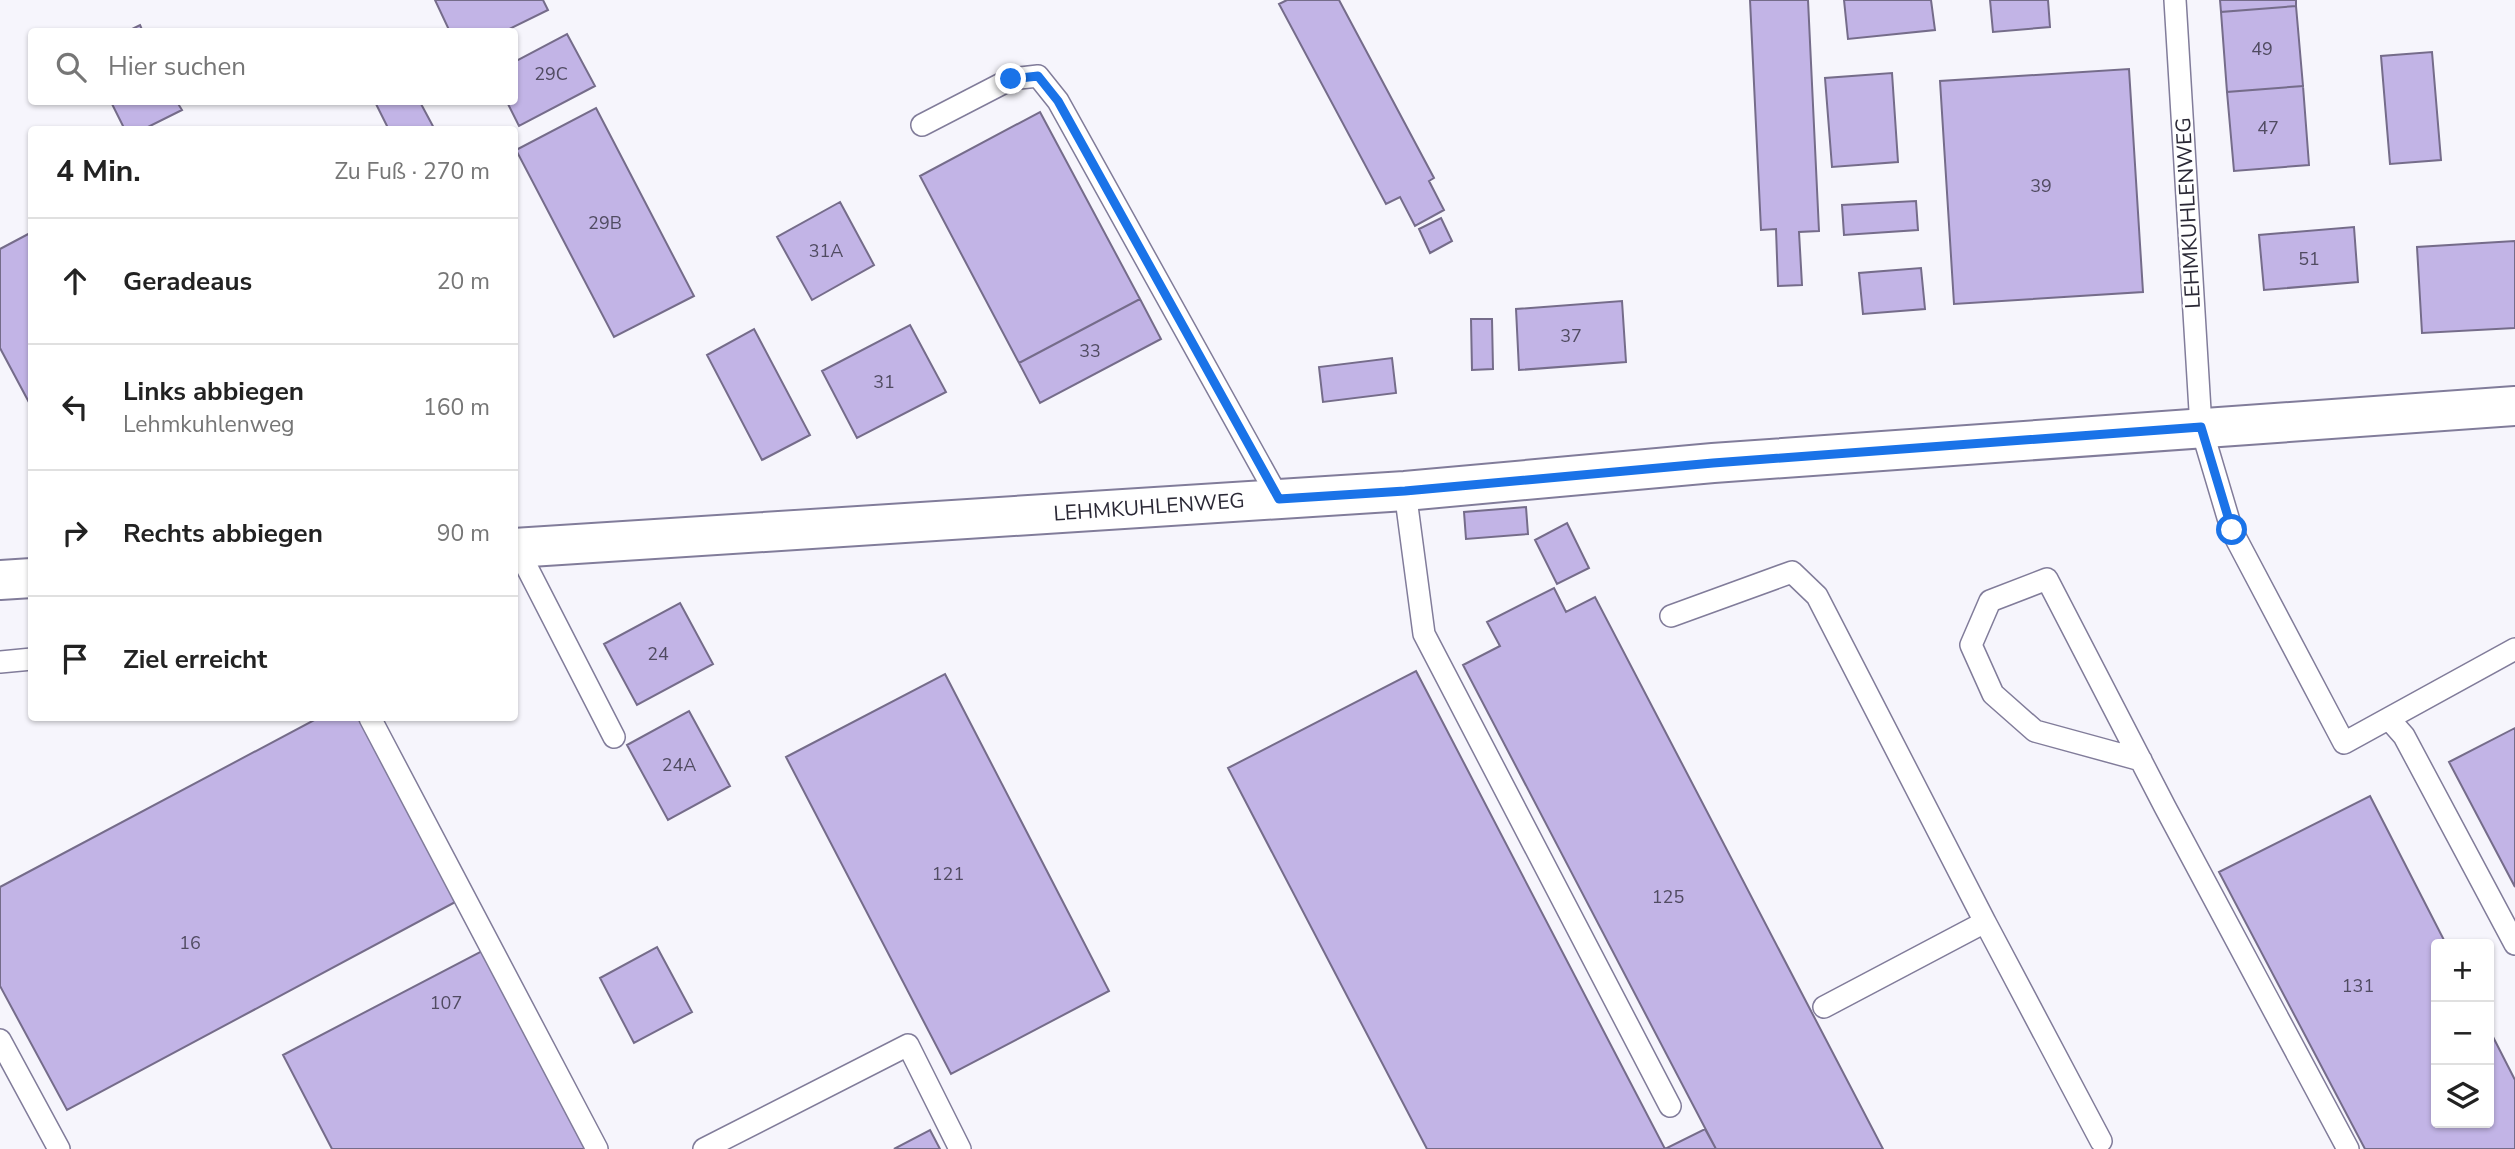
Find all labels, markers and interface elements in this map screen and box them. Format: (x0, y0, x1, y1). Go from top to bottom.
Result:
search box (28, 28, 518, 105)
house number: 49 (2251, 37, 2273, 61)
icon: search (52, 48, 90, 86)
text: Hier suchen (108, 49, 246, 84)
house number: 29C (534, 62, 568, 86)
route end (995, 63, 1026, 94)
house number: 47 (2257, 116, 2279, 140)
street label: LEHMKUHLENWEG (2169, 117, 2207, 309)
text: 4 Min. (56, 151, 141, 192)
text: Zu Fuß · 270 m (334, 156, 490, 187)
house number: 39 (2030, 174, 2052, 198)
house number: 29B (588, 211, 622, 235)
house number: 31A (809, 239, 843, 263)
house number: 51 (2298, 247, 2320, 271)
icon: ahead (56, 262, 94, 300)
text: Geradeaus (123, 264, 252, 299)
text: 20 m (437, 266, 490, 297)
house number: 37 (1560, 324, 1582, 348)
house number: 33 (1079, 339, 1101, 363)
house number: 31 (873, 370, 895, 394)
text: Links abbiegen (123, 374, 304, 409)
icon: left (56, 388, 94, 426)
text: 160 m (423, 392, 490, 423)
text: Lehmkuhlenweg (123, 409, 295, 440)
street label: LEHMKUHLENWEG (1053, 486, 1245, 528)
icon: right (56, 514, 94, 552)
route start (2216, 514, 2247, 545)
text: Rechts abbiegen (123, 516, 323, 551)
text: 90 m (437, 518, 490, 549)
icon: arrive (56, 640, 94, 678)
text: Ziel erreicht (123, 642, 267, 677)
house number: 24 (647, 642, 669, 666)
house number: 24A (662, 753, 696, 777)
house number: 121 (932, 862, 964, 886)
house number: 125 (1652, 885, 1684, 909)
house number: 16 (179, 931, 201, 955)
map controls (2431, 939, 2494, 1128)
button: + (2431, 939, 2494, 1002)
house number: 131 (2342, 974, 2374, 998)
house number: 107 (430, 991, 462, 1015)
button: − (2431, 1002, 2494, 1065)
button: layers (2431, 1065, 2494, 1128)

